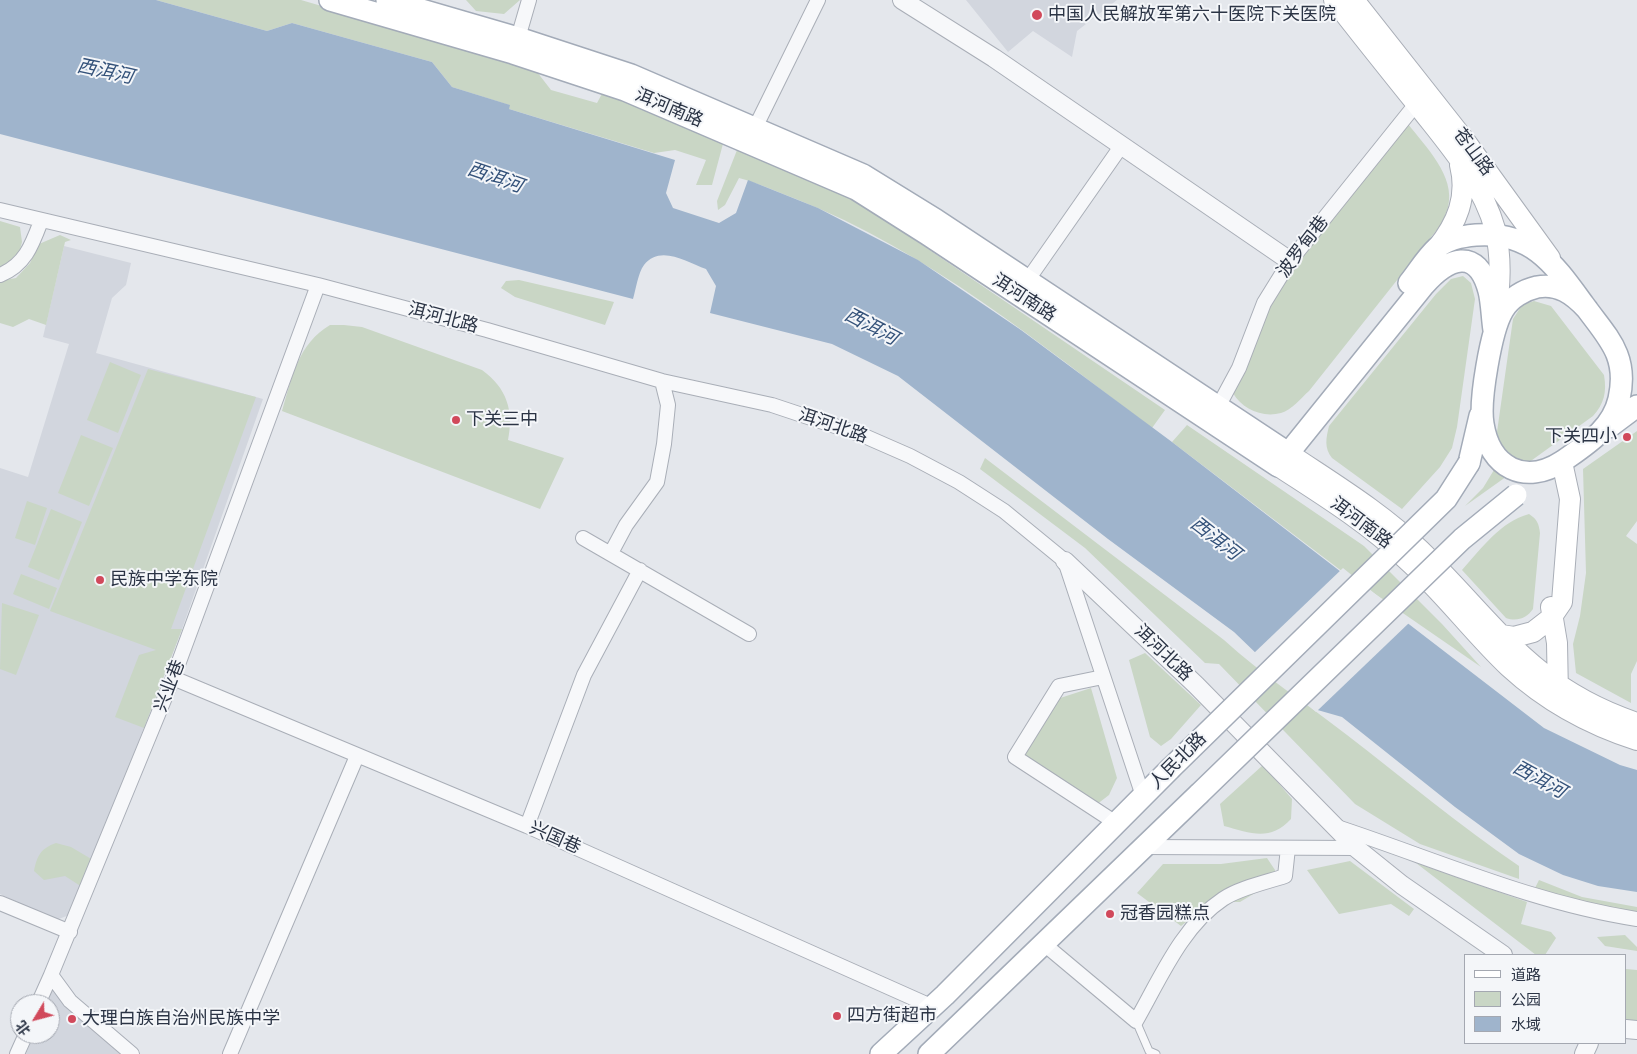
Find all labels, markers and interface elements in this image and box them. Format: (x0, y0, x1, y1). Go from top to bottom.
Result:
place label: 中国人民解放军第六十医院下关医院 (1048, 4, 1336, 26)
marker: 中国人民解放军第六十医院下关医院 (1030, 8, 1044, 22)
water label: 西洱河 (75, 55, 135, 89)
street label: 洱河南路 (632, 84, 706, 132)
street label: 苍山路 (1448, 124, 1498, 180)
water label: 西洱河 (464, 158, 526, 198)
street label: 波罗甸巷 (1273, 212, 1333, 282)
street label: 洱河南路 (988, 269, 1060, 327)
street label: 洱河北路 (405, 298, 481, 338)
water label: 西洱河 (840, 304, 902, 350)
street label: 洱河北路 (795, 404, 871, 448)
place label: 下关三中 (466, 409, 538, 431)
marker: 下关三中 (450, 414, 462, 426)
place label: 下关四小 (1545, 426, 1617, 448)
marker: 下关四小 (1621, 431, 1633, 443)
street label: 洱河南路 (1326, 493, 1396, 553)
water label: 西洱河 (1186, 512, 1244, 566)
place label: 民族中学东院 (110, 569, 218, 591)
marker: 民族中学东院 (94, 574, 106, 586)
street label: 洱河北路 (1130, 620, 1196, 686)
street label: 兴业巷 (150, 657, 190, 715)
street label: 人民北路 (1145, 728, 1211, 794)
water label: 西洱河 (1509, 756, 1569, 804)
street label: 兴国巷 (526, 817, 584, 859)
place label: 冠香园糕点 (1120, 903, 1210, 925)
marker: 冠香园糕点 (1104, 908, 1116, 920)
legend (1464, 954, 1627, 1044)
text: 道路 (1511, 966, 1541, 984)
text: 公园 (1511, 991, 1541, 1009)
north arrow (10, 994, 60, 1044)
place label: 四方街超市 (847, 1005, 937, 1027)
place label: 大理白族自治州民族中学 (82, 1008, 280, 1030)
marker: 四方街超市 (831, 1010, 843, 1022)
marker: 大理白族自治州民族中学 (66, 1013, 78, 1025)
text: 水域 (1511, 1016, 1541, 1034)
text: 北 (12, 1017, 34, 1038)

